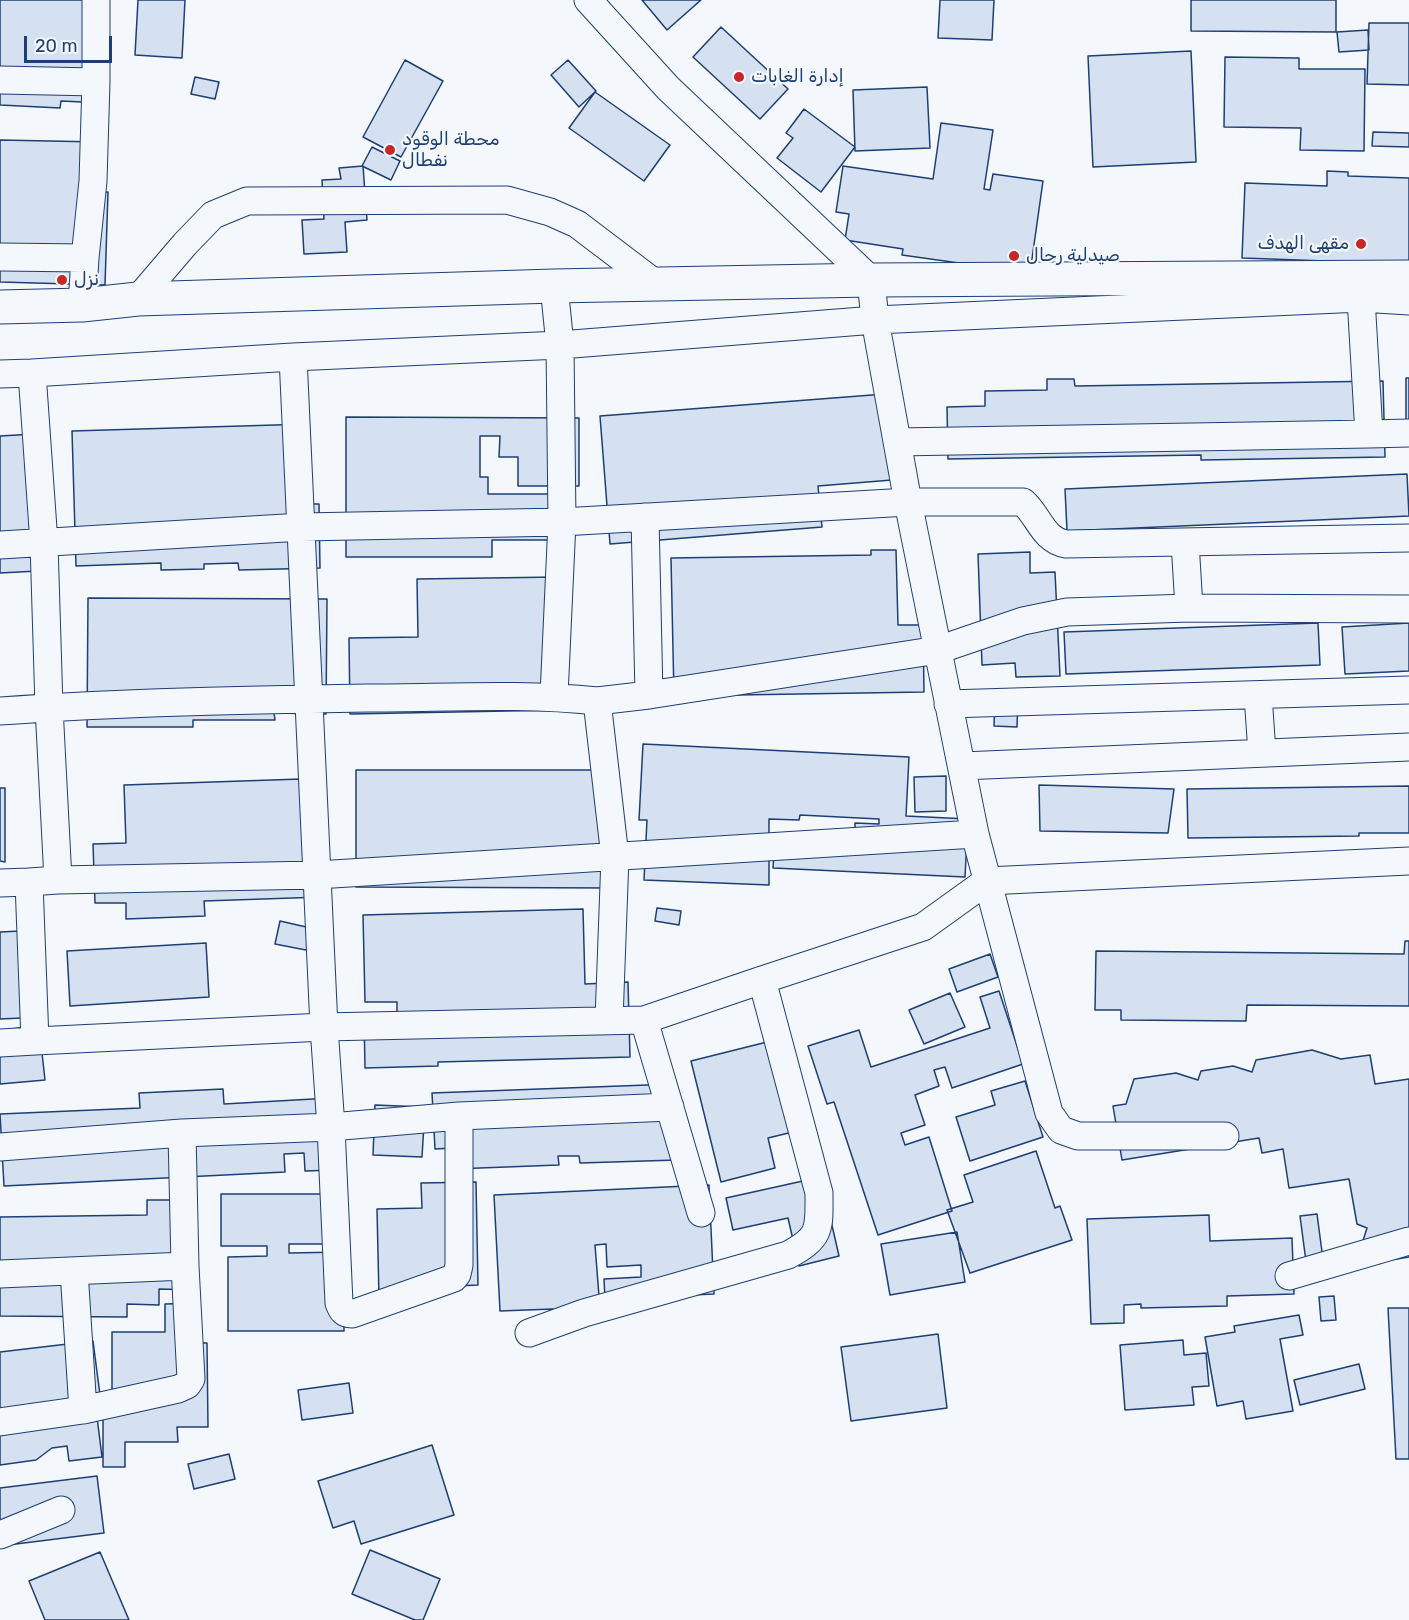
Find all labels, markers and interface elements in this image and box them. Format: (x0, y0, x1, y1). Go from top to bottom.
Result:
scale bar (27, 24, 116, 62)
text: 20 m (35, 35, 77, 57)
place label: إدارة الغابات (751, 66, 844, 88)
marker: إدارة الغابات (732, 70, 746, 84)
place label: محطة الوقود نفطال (402, 129, 499, 172)
marker: محطة الوقود نفطال (383, 143, 397, 157)
place label: مقهى الهدف (1258, 233, 1349, 255)
marker: مقهى الهدف (1354, 237, 1368, 251)
place label: صيدلية رحال (1026, 245, 1120, 267)
marker: صيدلية رحال (1007, 249, 1021, 263)
place label: نزل (74, 269, 99, 291)
marker: نزل (55, 273, 69, 287)

